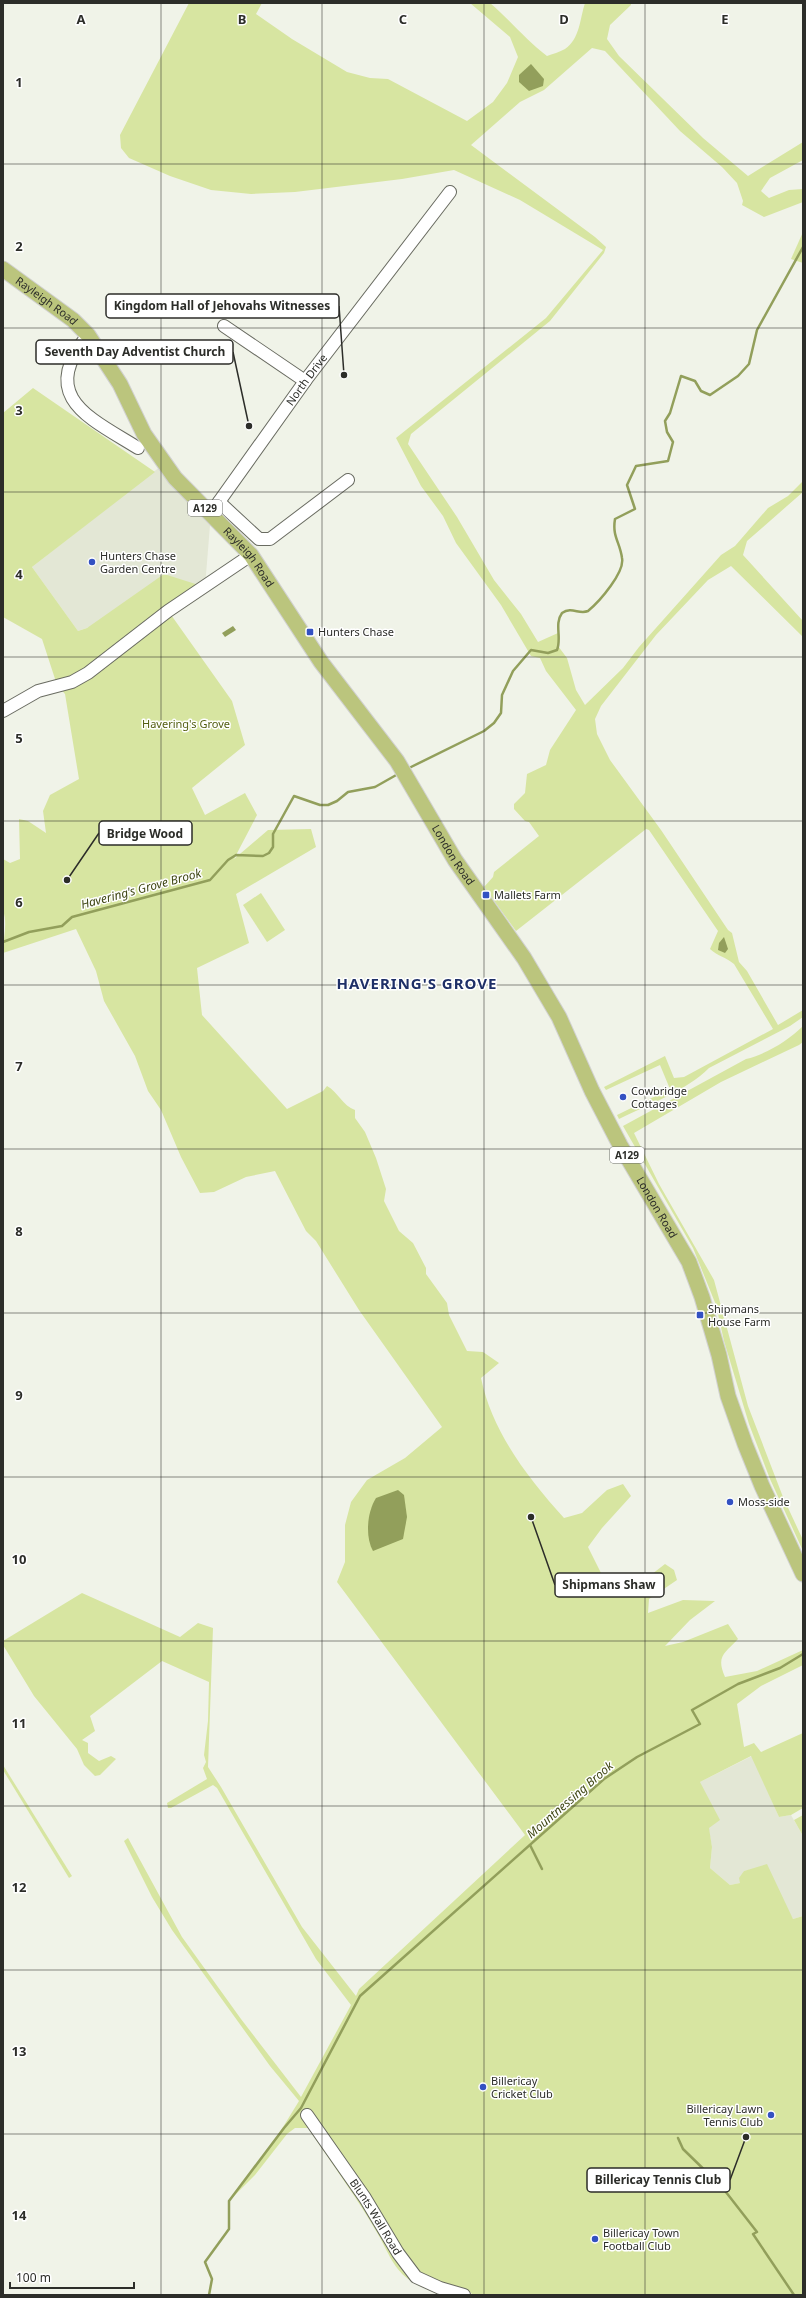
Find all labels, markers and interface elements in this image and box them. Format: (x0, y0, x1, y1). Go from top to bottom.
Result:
text: A (77, 10, 86, 28)
text: B (238, 10, 246, 28)
text: C (399, 10, 407, 28)
text: D (559, 10, 569, 28)
text: E (721, 10, 729, 28)
text: 1 (15, 73, 23, 91)
text: 2 (15, 237, 23, 255)
street label: Rayleigh Road (13, 273, 82, 328)
callout: Kingdom Hall of Jehovahs Witnesses (106, 294, 339, 318)
text: Kingdom Hall of Jehovahs Witnesses (114, 297, 330, 314)
callout: Seventh Day Adventist Church (36, 340, 233, 364)
text: Seventh Day Adventist Church (45, 343, 225, 360)
street label: North Drive (282, 351, 330, 408)
text: 3 (15, 401, 23, 419)
road number: A129 (188, 500, 222, 516)
street label: Rayleigh Road (220, 523, 278, 590)
place label: Hunters Chase Garden Centre (100, 548, 176, 576)
marker: Hunters Chase Garden Centre (87, 557, 97, 567)
text: 4 (15, 565, 23, 583)
place label: Hunters Chase (318, 624, 394, 639)
marker: Hunters Chase (305, 627, 315, 637)
park label: Havering's Grove (142, 716, 230, 731)
text: 5 (15, 729, 23, 747)
callout: Bridge Wood (99, 821, 192, 845)
street label: London Road (429, 822, 478, 888)
text: Bridge Wood (107, 825, 183, 842)
water label: Havering's Grove Brook (79, 864, 204, 913)
place label: Mallets Farm (494, 887, 561, 902)
marker: Mallets Farm (481, 890, 491, 900)
text: 6 (15, 893, 23, 911)
district label: HAVERING'S GROVE (337, 973, 497, 993)
text: 7 (15, 1057, 23, 1075)
place label: Cowbridge Cottages (631, 1083, 687, 1111)
marker: Cowbridge Cottages (618, 1092, 628, 1102)
road number: A129 (610, 1147, 644, 1163)
street label: London Road (633, 1174, 681, 1241)
text: 8 (15, 1222, 23, 1240)
place label: Shipmans House Farm (708, 1301, 771, 1329)
marker: Shipmans House Farm (695, 1310, 705, 1320)
text: 9 (15, 1386, 23, 1404)
place label: Moss-side (738, 1494, 790, 1509)
marker: Moss-side (725, 1497, 735, 1507)
text: 10 (12, 1550, 26, 1568)
callout: Shipmans Shaw (555, 1573, 664, 1597)
text: Shipmans Shaw (562, 1576, 656, 1593)
text: 11 (12, 1714, 26, 1732)
water label: Mountnessing Brook (523, 1757, 617, 1842)
text: 12 (12, 1878, 26, 1896)
text: 13 (12, 2042, 26, 2060)
place label: Billericay Cricket Club (491, 2073, 553, 2101)
marker: Billericay Cricket Club (478, 2082, 488, 2092)
place label: Billericay Lawn Tennis Club (686, 2101, 763, 2129)
marker: Billericay Lawn Tennis Club (766, 2110, 776, 2120)
callout: Billericay Tennis Club (587, 2168, 730, 2192)
text: Billericay Tennis Club (595, 2171, 722, 2188)
street label: Blunts Wall Road (347, 2176, 405, 2258)
text: 14 (12, 2206, 27, 2224)
place label: Billericay Town Football Club (603, 2225, 679, 2253)
marker: Billericay Town Football Club (590, 2234, 600, 2244)
scale bar (10, 2264, 134, 2290)
text: 100 m (16, 2269, 51, 2286)

